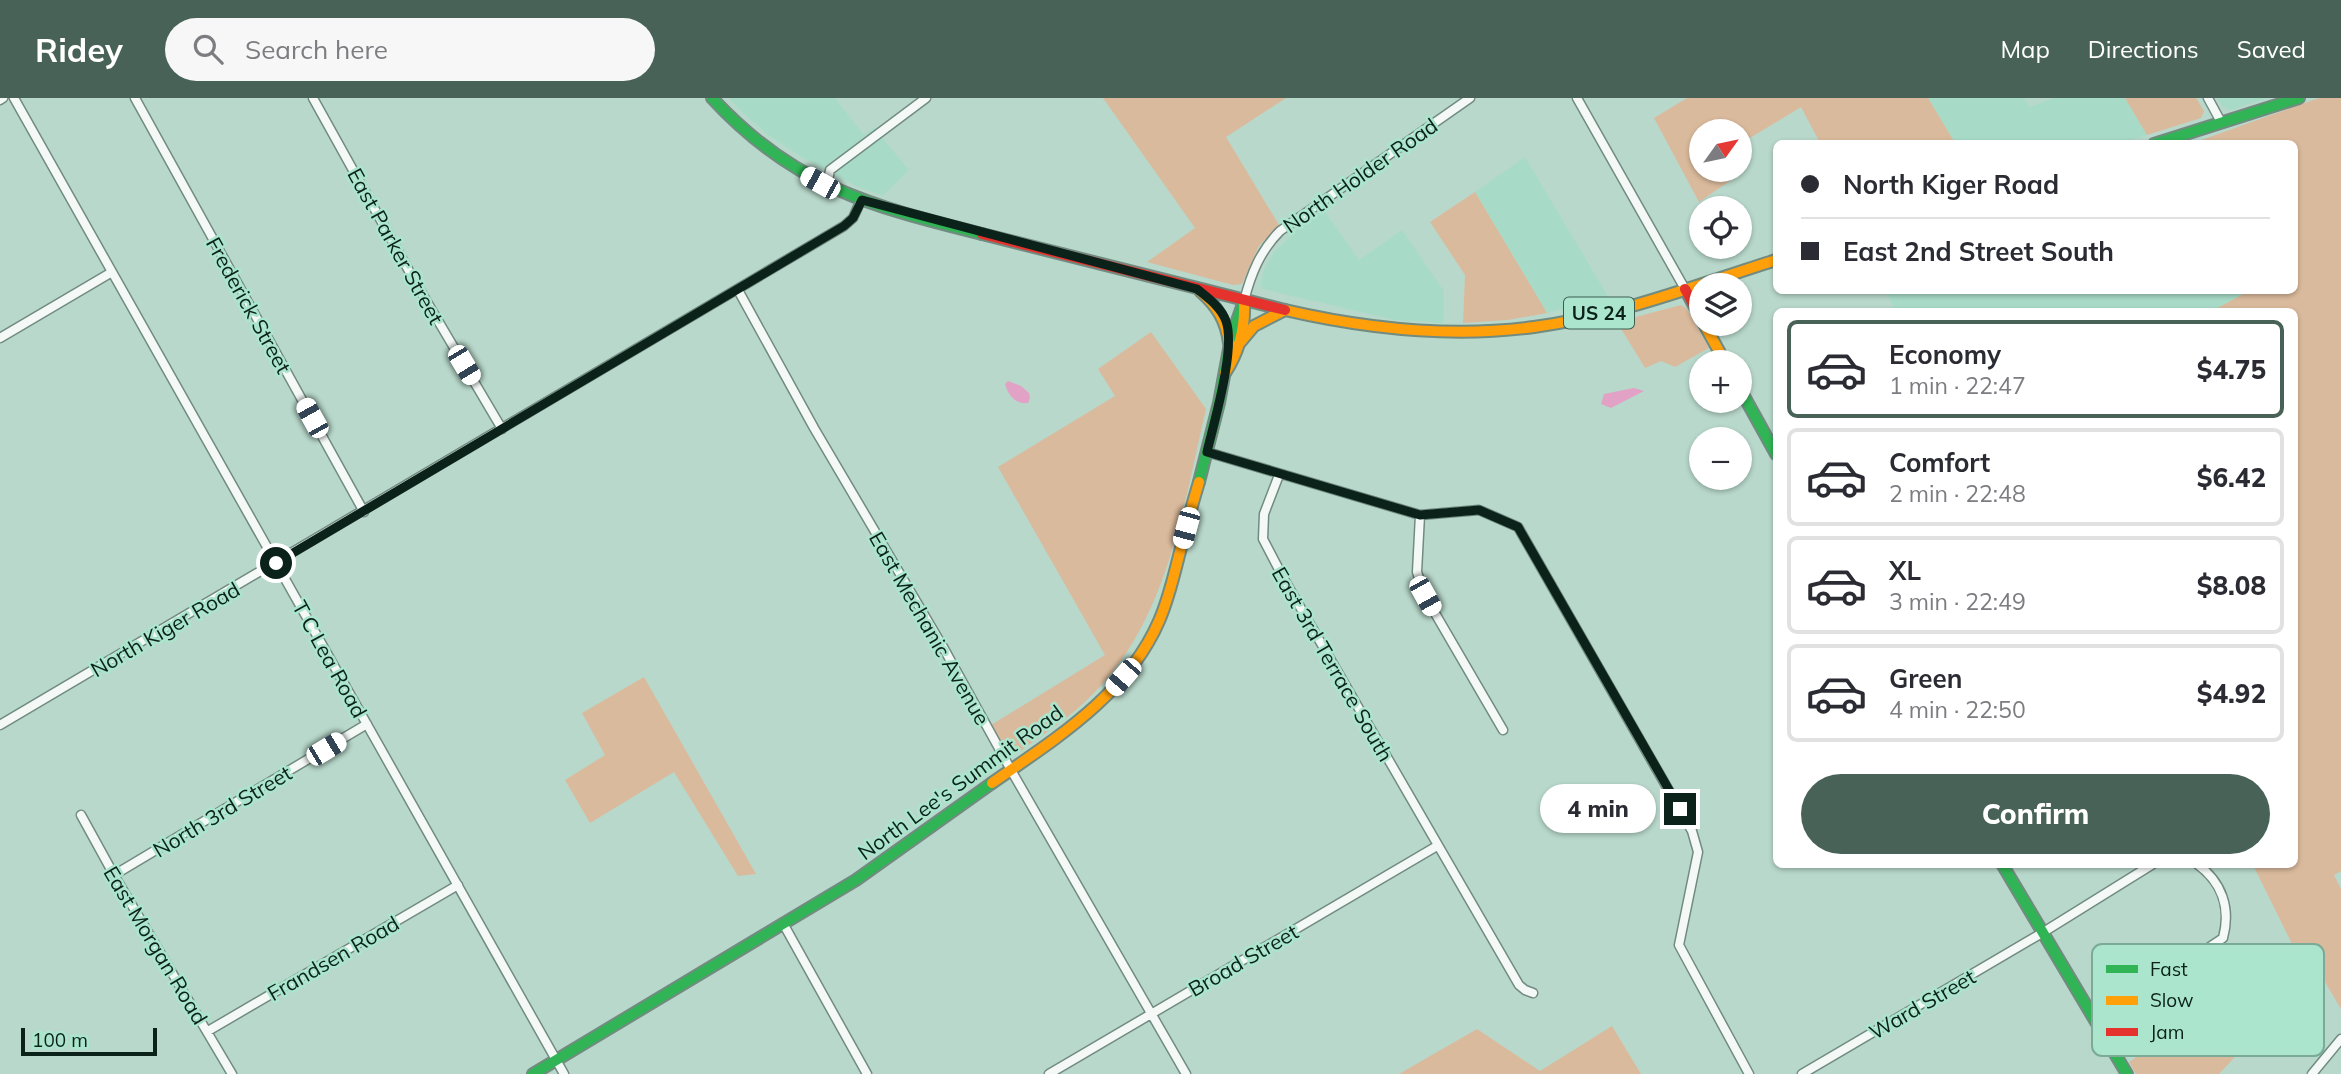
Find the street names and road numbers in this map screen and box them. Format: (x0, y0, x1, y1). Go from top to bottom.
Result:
street label: North Holder Road (1278, 112, 1442, 238)
street label: East Parker Street (342, 163, 450, 329)
street label: Frederick Street (201, 232, 297, 378)
road number: US 24 (1564, 298, 1634, 328)
street label: East Mechanic Avenue (864, 527, 996, 729)
street label: East 3rd Terrace South (1267, 562, 1399, 766)
street label: North Kiger Road (86, 576, 244, 682)
street label: T C Lea Road (287, 596, 373, 722)
street label: North Lee's Summit Road (852, 699, 1068, 865)
street label: North 3rd Street (148, 759, 296, 863)
street label: East Morgan Road (99, 861, 213, 1029)
street label: Frandsen Road (263, 910, 403, 1006)
street label: Broad Street (1183, 918, 1303, 1002)
street label: Ward Street (1864, 963, 1980, 1045)

